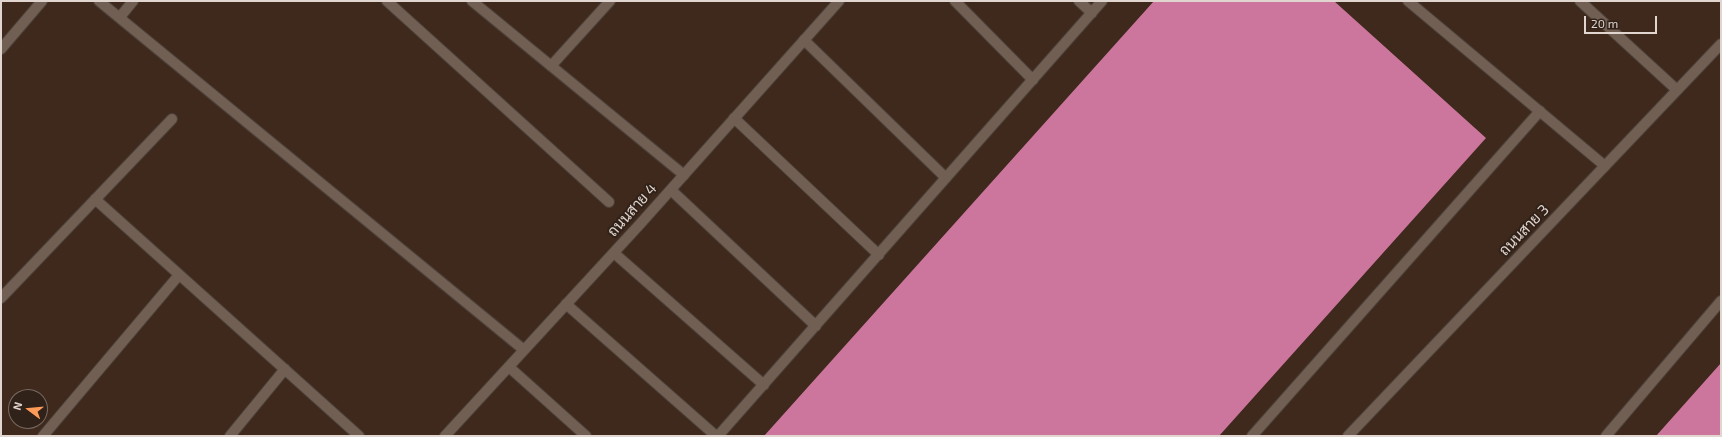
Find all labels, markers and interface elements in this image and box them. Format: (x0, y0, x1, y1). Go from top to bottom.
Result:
scale bar (1586, 8, 1659, 34)
text: 20 m (1591, 16, 1618, 30)
street label: ถนนสาย 4 (604, 180, 660, 240)
street label: ถนนสาย 3 (1495, 201, 1553, 259)
north arrow (8, 389, 48, 429)
text: N (10, 400, 24, 411)

